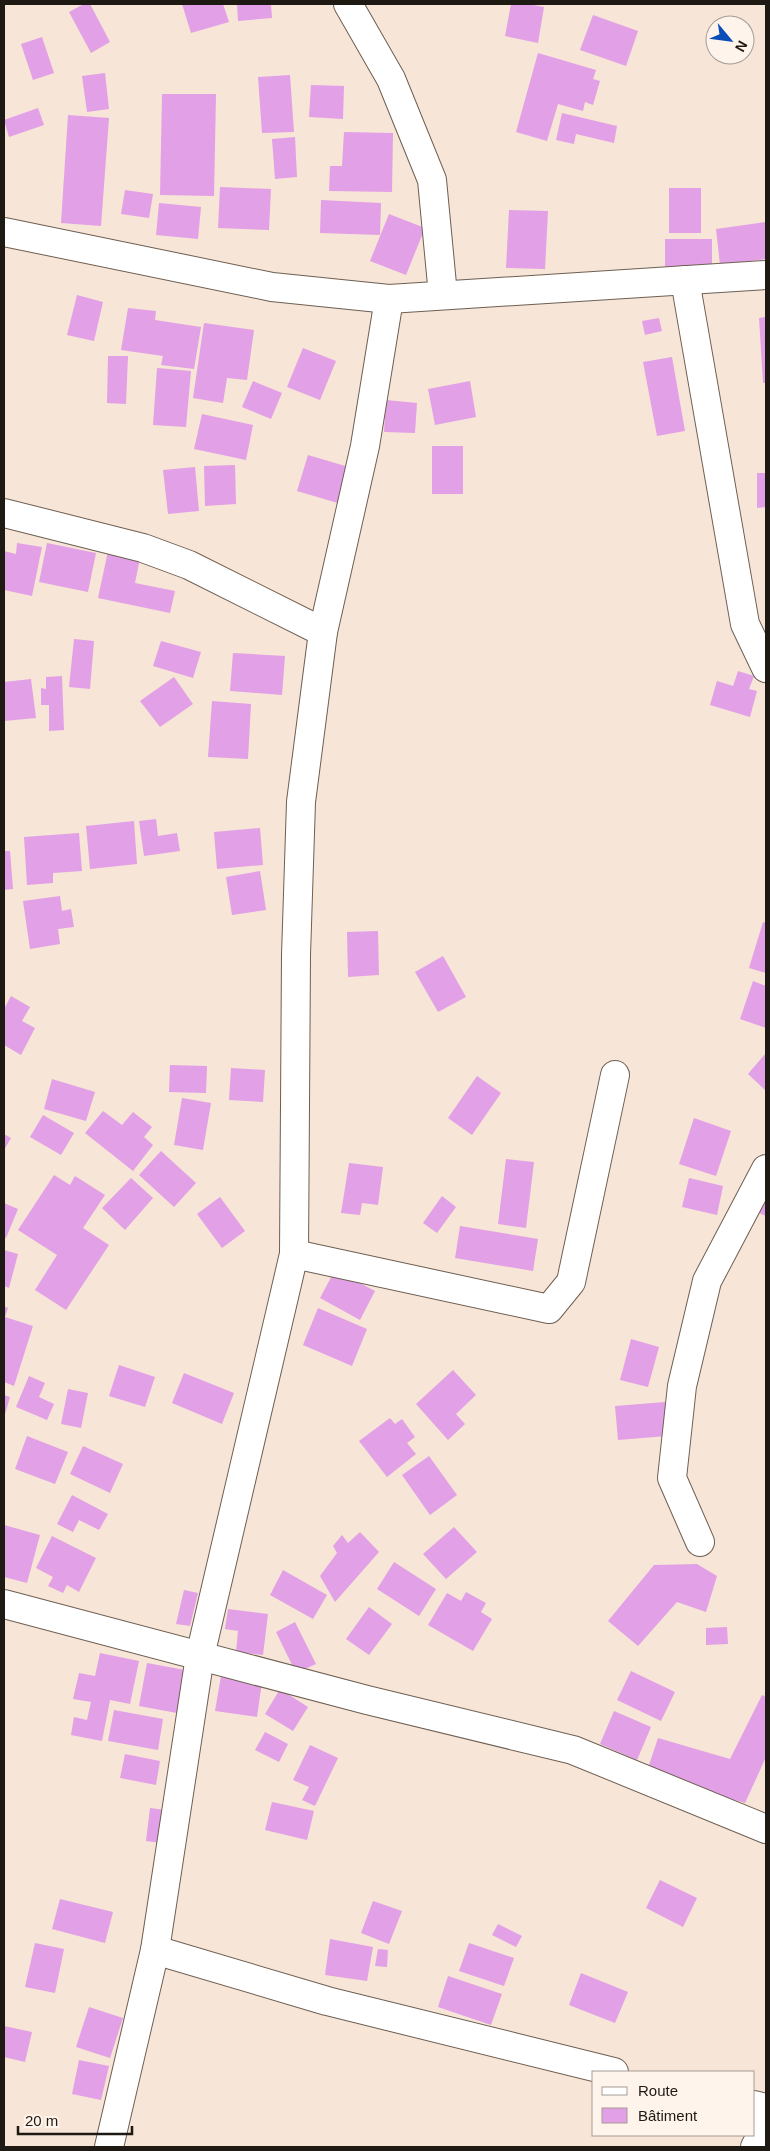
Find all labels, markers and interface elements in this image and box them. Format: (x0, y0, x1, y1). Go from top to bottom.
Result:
north arrow (705, 15, 755, 65)
text: N (732, 38, 751, 55)
legend (592, 2071, 755, 2136)
text: Route (638, 2082, 678, 2099)
scale bar (18, 2104, 131, 2136)
text: Bâtiment (638, 2107, 698, 2124)
text: 20 m (25, 2112, 58, 2129)

